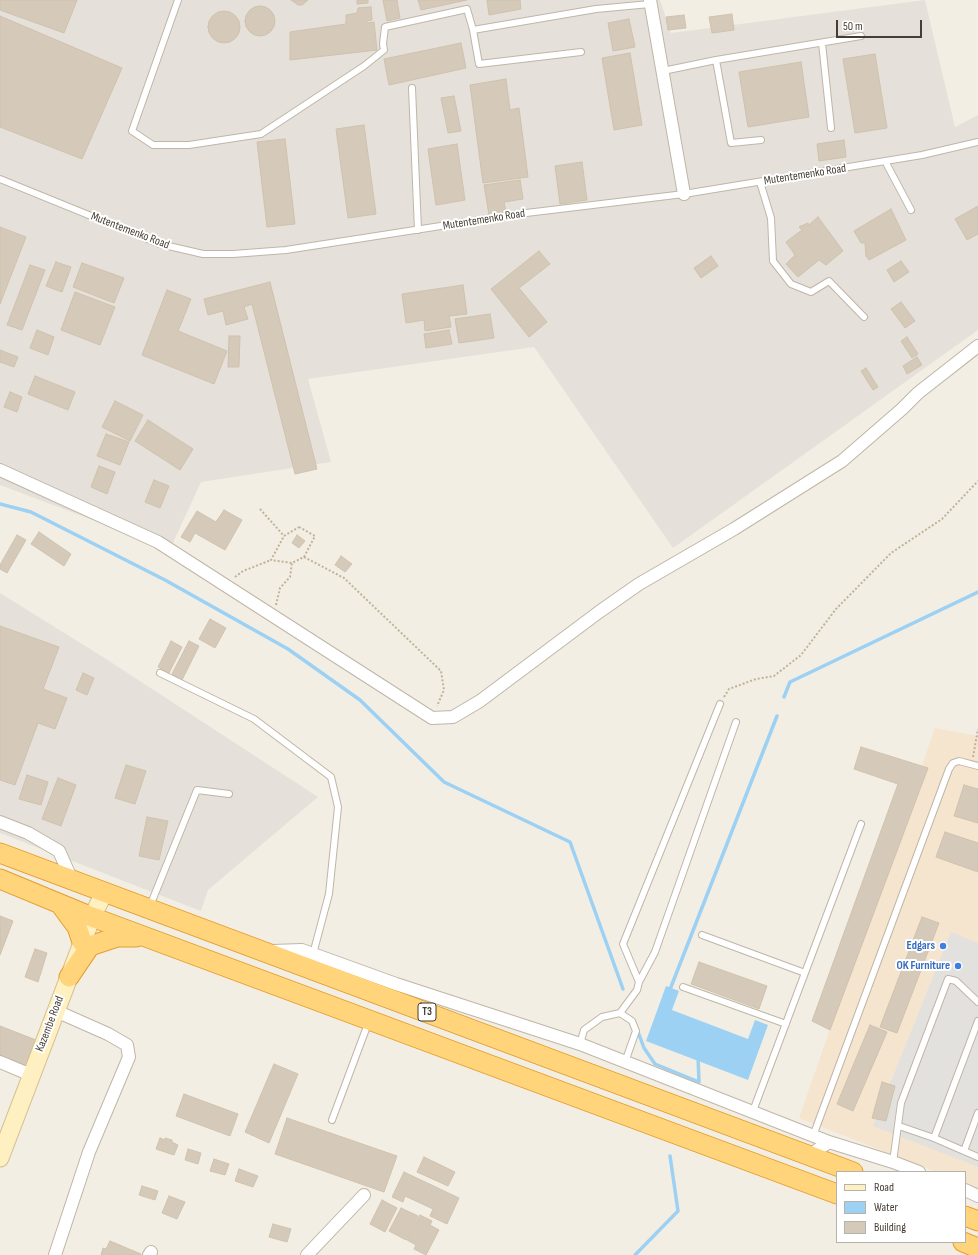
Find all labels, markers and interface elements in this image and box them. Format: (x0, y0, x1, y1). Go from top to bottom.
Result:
scale bar (838, 12, 924, 38)
text: 50 m (843, 19, 863, 34)
street label: Mutentemenko Road (763, 161, 847, 189)
street label: Mutentemenko Road (442, 206, 526, 234)
street label: Mutentemenko Road (89, 209, 171, 253)
place label: Edgars (907, 939, 935, 953)
marker: Edgars (938, 941, 948, 951)
place label: OK Furniture (896, 959, 950, 973)
marker: OK Furniture (953, 961, 963, 971)
street label: Kazembe Road (33, 994, 67, 1054)
road number: T3 (418, 1003, 436, 1021)
legend (836, 1171, 966, 1243)
text: Road (874, 1180, 894, 1195)
text: Water (874, 1200, 898, 1215)
text: Building (874, 1220, 906, 1235)

